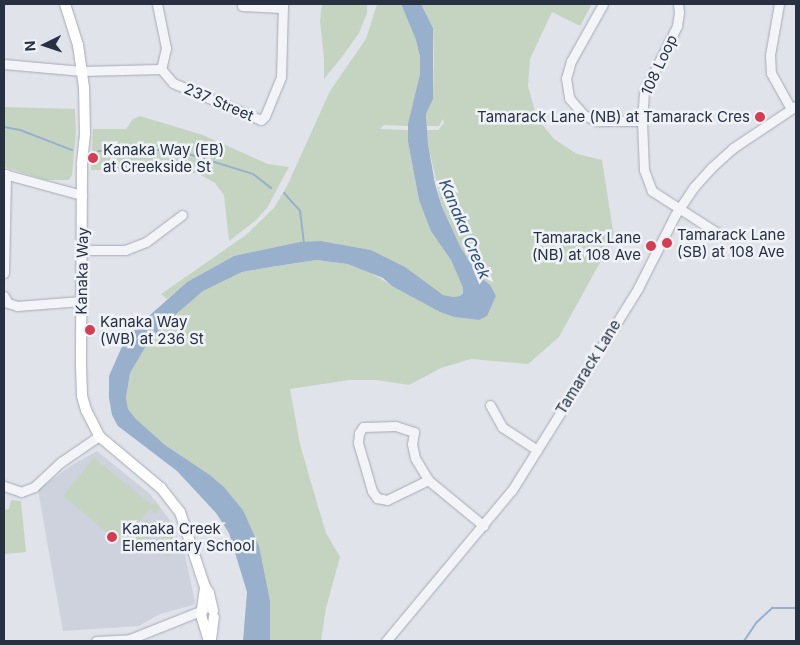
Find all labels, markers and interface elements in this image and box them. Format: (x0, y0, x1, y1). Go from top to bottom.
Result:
north arrow (20, 20, 70, 70)
street label: 108 Loop (637, 32, 681, 98)
text: N (21, 40, 38, 52)
street label: 237 Street (182, 79, 256, 125)
place label: Tamarack Lane (NB) at Tamarack Cres (477, 108, 750, 126)
marker: Tamarack Lane (NB) at Tamarack Cres (754, 111, 766, 123)
place label: Kanaka Way (EB) at Creekside St (103, 140, 224, 175)
marker: Kanaka Way (EB) at Creekside St (87, 152, 99, 164)
water label: Kanaka Creek (435, 176, 495, 282)
place label: Tamarack Lane (SB) at 108 Ave (677, 225, 785, 260)
street label: Kanaka Way (72, 227, 92, 315)
place label: Tamarack Lane (NB) at 108 Ave (532, 228, 641, 263)
marker: Tamarack Lane (SB) at 108 Ave (661, 237, 673, 249)
marker: Tamarack Lane (NB) at 108 Ave (645, 240, 657, 252)
place label: Kanaka Way (WB) at 236 St (100, 312, 204, 347)
street label: Tamarack Lane (552, 316, 624, 418)
marker: Kanaka Way (WB) at 236 St (84, 324, 96, 336)
place label: Kanaka Creek Elementary School (122, 519, 255, 554)
marker: Kanaka Creek Elementary School (106, 531, 118, 543)

